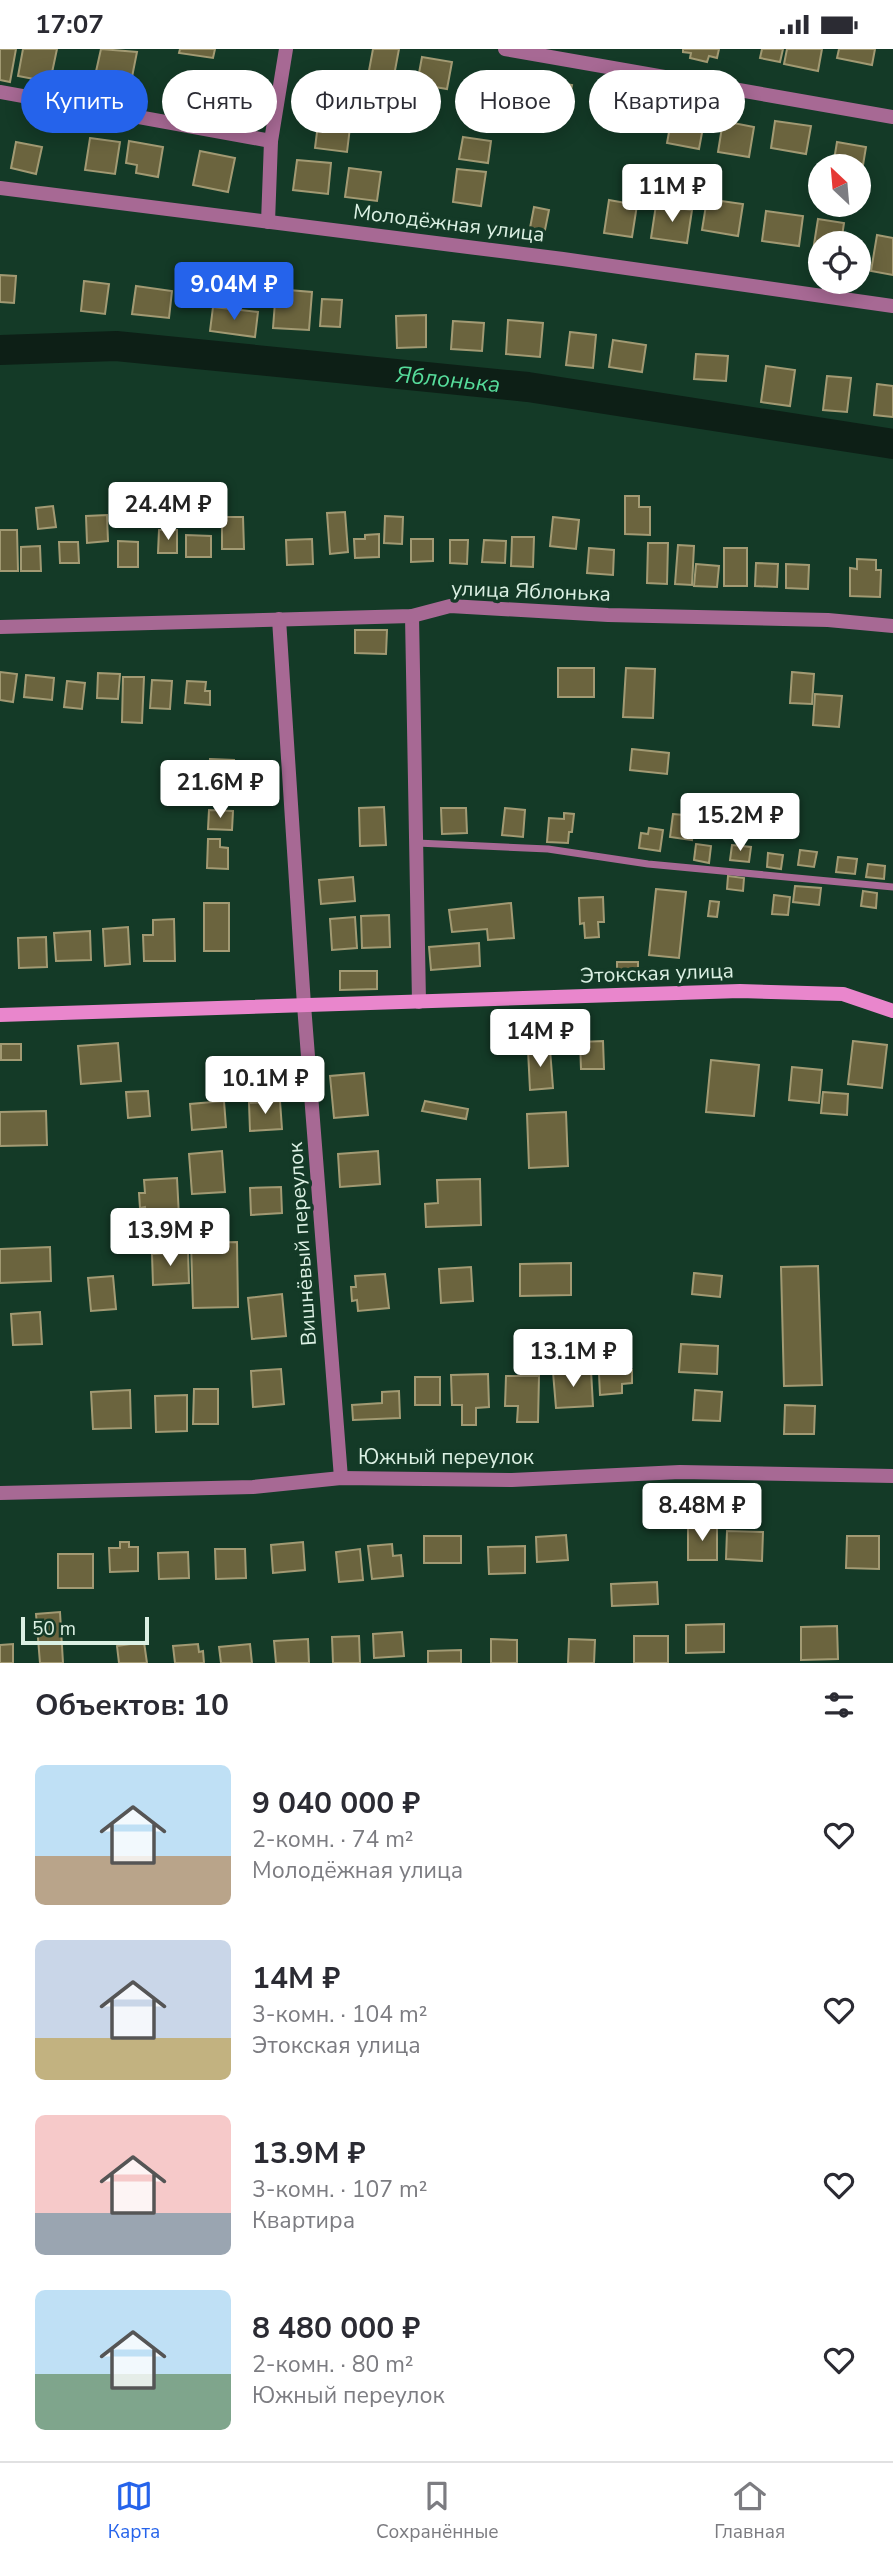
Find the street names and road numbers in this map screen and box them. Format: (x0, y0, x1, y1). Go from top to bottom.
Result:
street label: Молодёжная улица (352, 197, 546, 249)
street label: улица Яблонька (451, 574, 611, 608)
street label: Этокская улица (580, 956, 734, 990)
street label: Вишнёвый переулок (281, 1140, 323, 1347)
street label: Южный переулок (358, 1443, 535, 1471)

